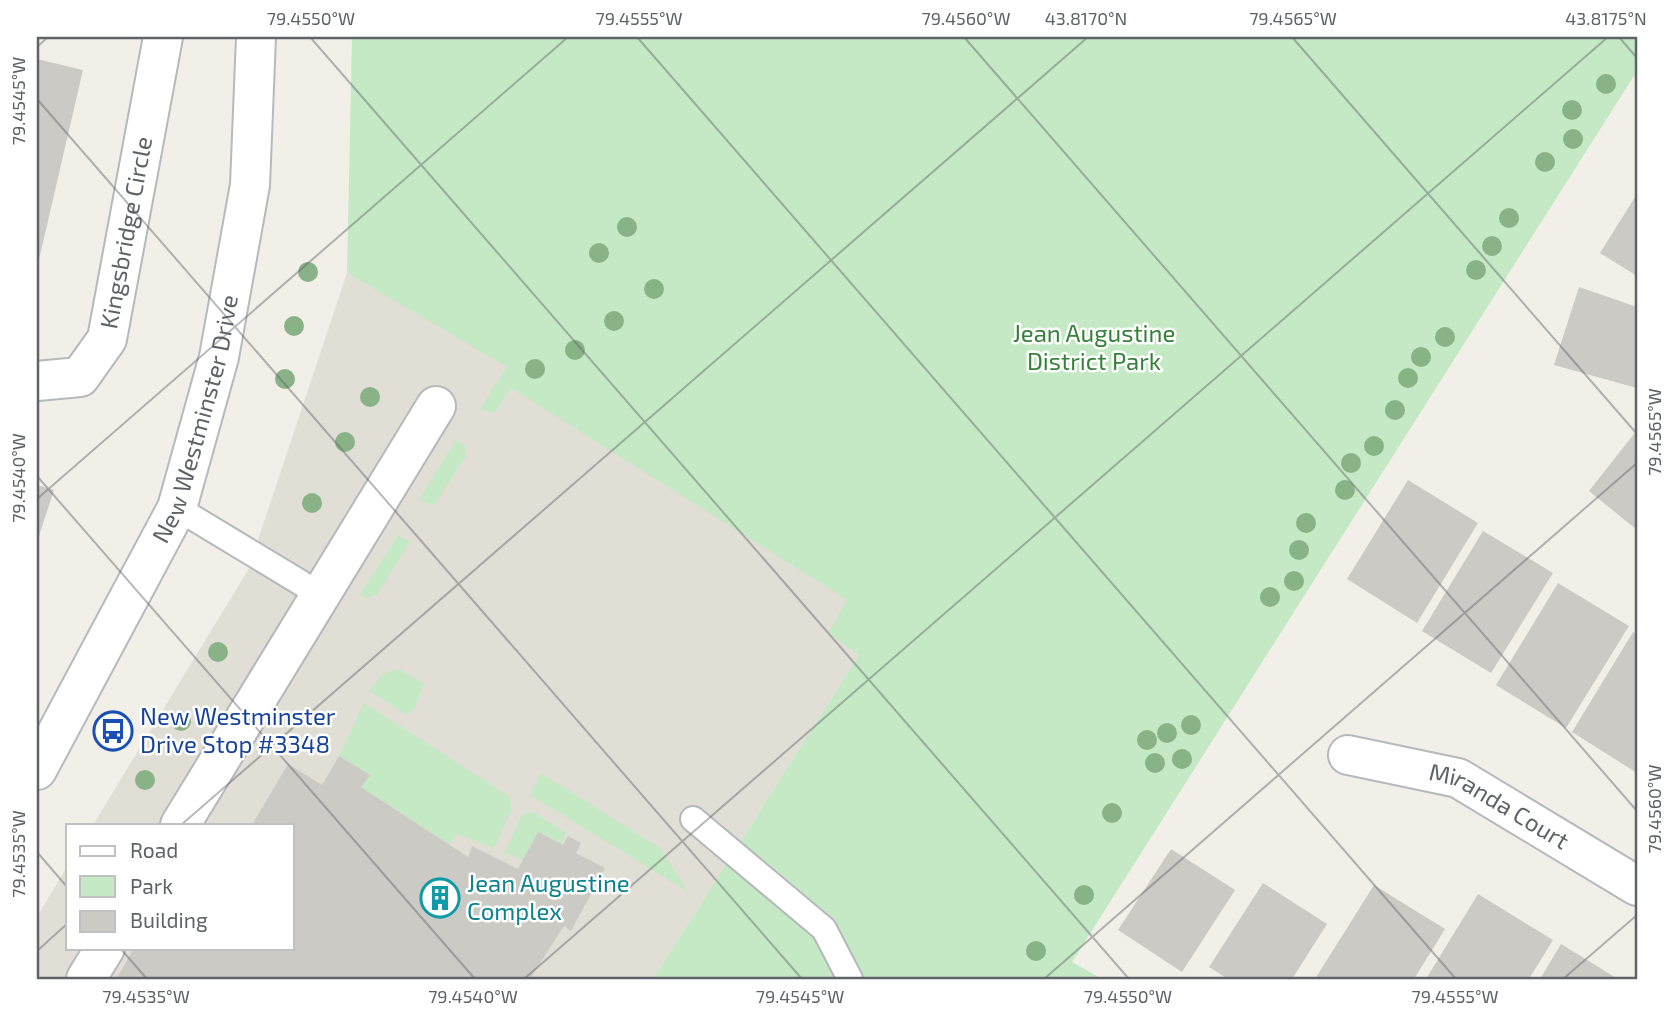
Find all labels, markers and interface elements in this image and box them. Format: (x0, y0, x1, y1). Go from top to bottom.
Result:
text: 79.4550°W (267, 7, 355, 29)
text: 79.4555°W (595, 7, 683, 29)
text: 79.4560°W (922, 7, 1010, 29)
text: 43.8170°N (1045, 7, 1127, 29)
text: 79.4565°W (1249, 7, 1337, 29)
text: 43.8175°N (1565, 7, 1647, 29)
text: 79.4545°W (7, 57, 29, 145)
street label: Kingsbridge Circle (93, 134, 157, 331)
street label: New Westminster Drive (145, 292, 243, 547)
park label: Jean Augustine District Park (1013, 318, 1175, 375)
text: 79.4565°W (1643, 388, 1665, 476)
text: 79.4540°W (7, 433, 29, 523)
place label: New Westminster Drive Stop #3348 (140, 701, 336, 758)
bus stop icon: New Westminster Drive Stop #3348 (92, 710, 134, 752)
street label: Miranda Court (1427, 756, 1575, 855)
text: 79.4560°W (1643, 765, 1665, 853)
text: 79.4535°W (7, 810, 29, 898)
legend (66, 824, 294, 950)
text: Road (130, 837, 178, 862)
place label: Jean Augustine Complex (467, 868, 630, 925)
text: Park (130, 873, 173, 898)
building icon: Jean Augustine Complex (419, 877, 461, 919)
text: Building (130, 907, 208, 932)
text: 79.4535°W (102, 985, 190, 1007)
text: 79.4540°W (428, 985, 518, 1007)
text: 79.4545°W (756, 985, 844, 1007)
text: 79.4550°W (1084, 985, 1172, 1007)
text: 79.4555°W (1411, 985, 1499, 1007)

